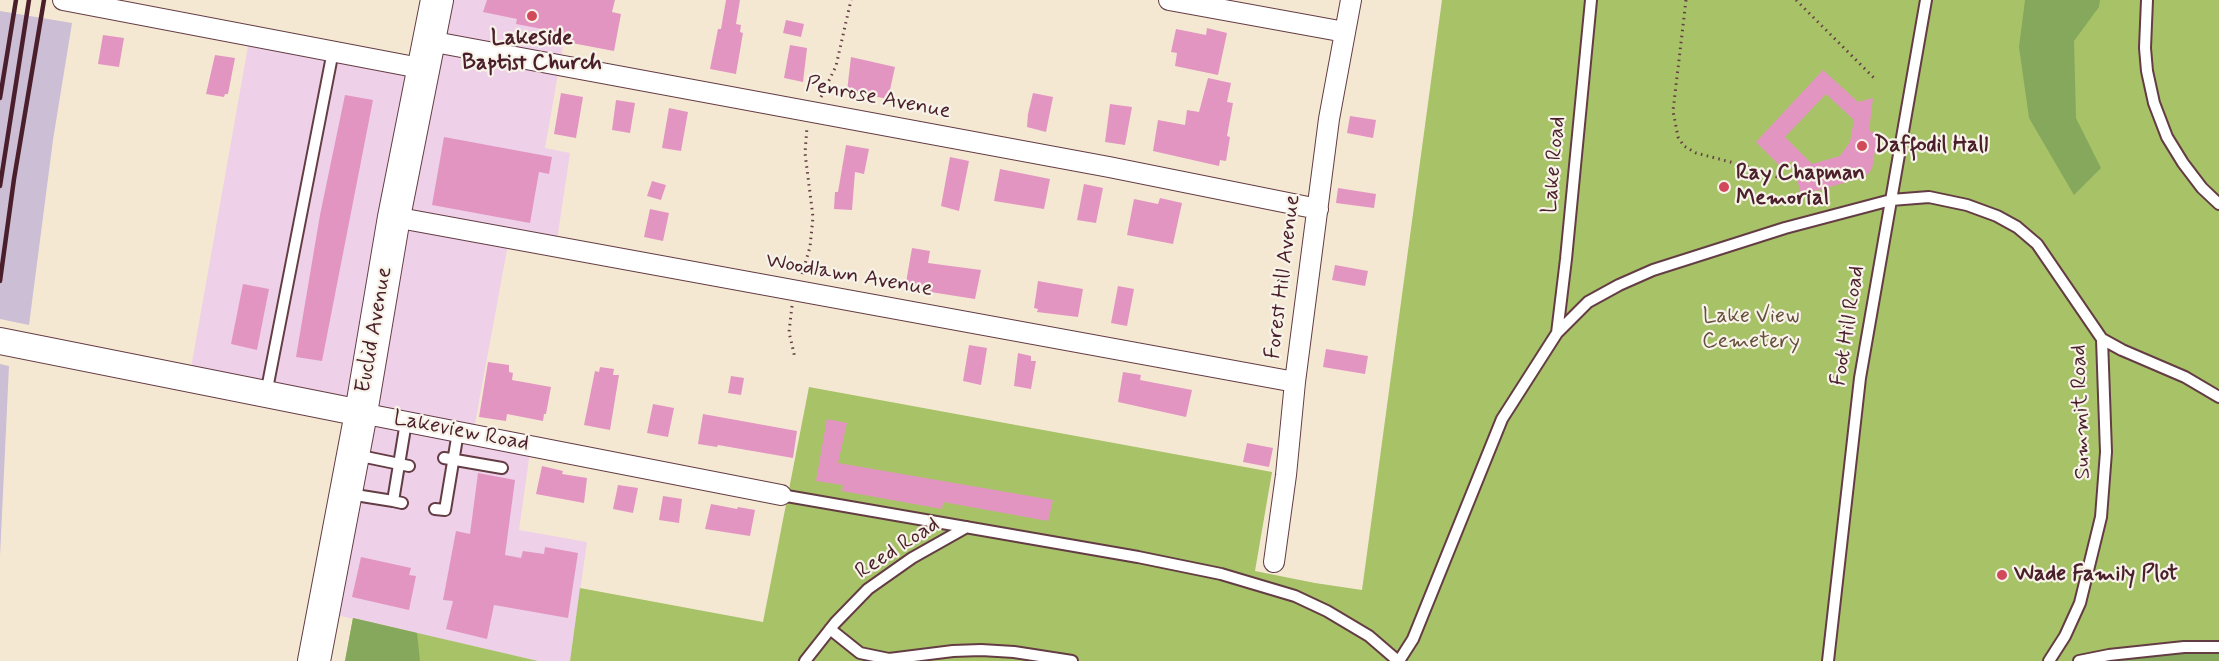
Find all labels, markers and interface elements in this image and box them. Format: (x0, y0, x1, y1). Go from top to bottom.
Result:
marker: Lakeside Baptist Church (525, 9, 539, 23)
place label: Lakeside Baptist Church (462, 26, 602, 78)
street label: Penrose Avenue (803, 72, 953, 126)
street label: Lake Road (1538, 115, 1572, 215)
place label: Daffodil Hall (1874, 133, 1988, 159)
marker: Daffodil Hall (1855, 139, 1869, 153)
place label: Ray Chapman Memorial (1736, 161, 1865, 212)
marker: Ray Chapman Memorial (1717, 180, 1731, 194)
street label: Forest Hill Avenue (1261, 193, 1307, 361)
street label: Woodlawn Avenue (764, 248, 934, 304)
street label: Foot Hill Road (1826, 264, 1872, 388)
street label: Euclid Avenue (351, 265, 399, 395)
park label: Lake View Cemetery (1702, 304, 1800, 356)
street label: Summit Road (2066, 344, 2098, 480)
street label: Lakeview Road (391, 406, 531, 458)
street label: Reed Road (851, 512, 945, 586)
place label: Wade Family Plot (2014, 562, 2178, 588)
marker: Wade Family Plot (1995, 568, 2009, 582)

